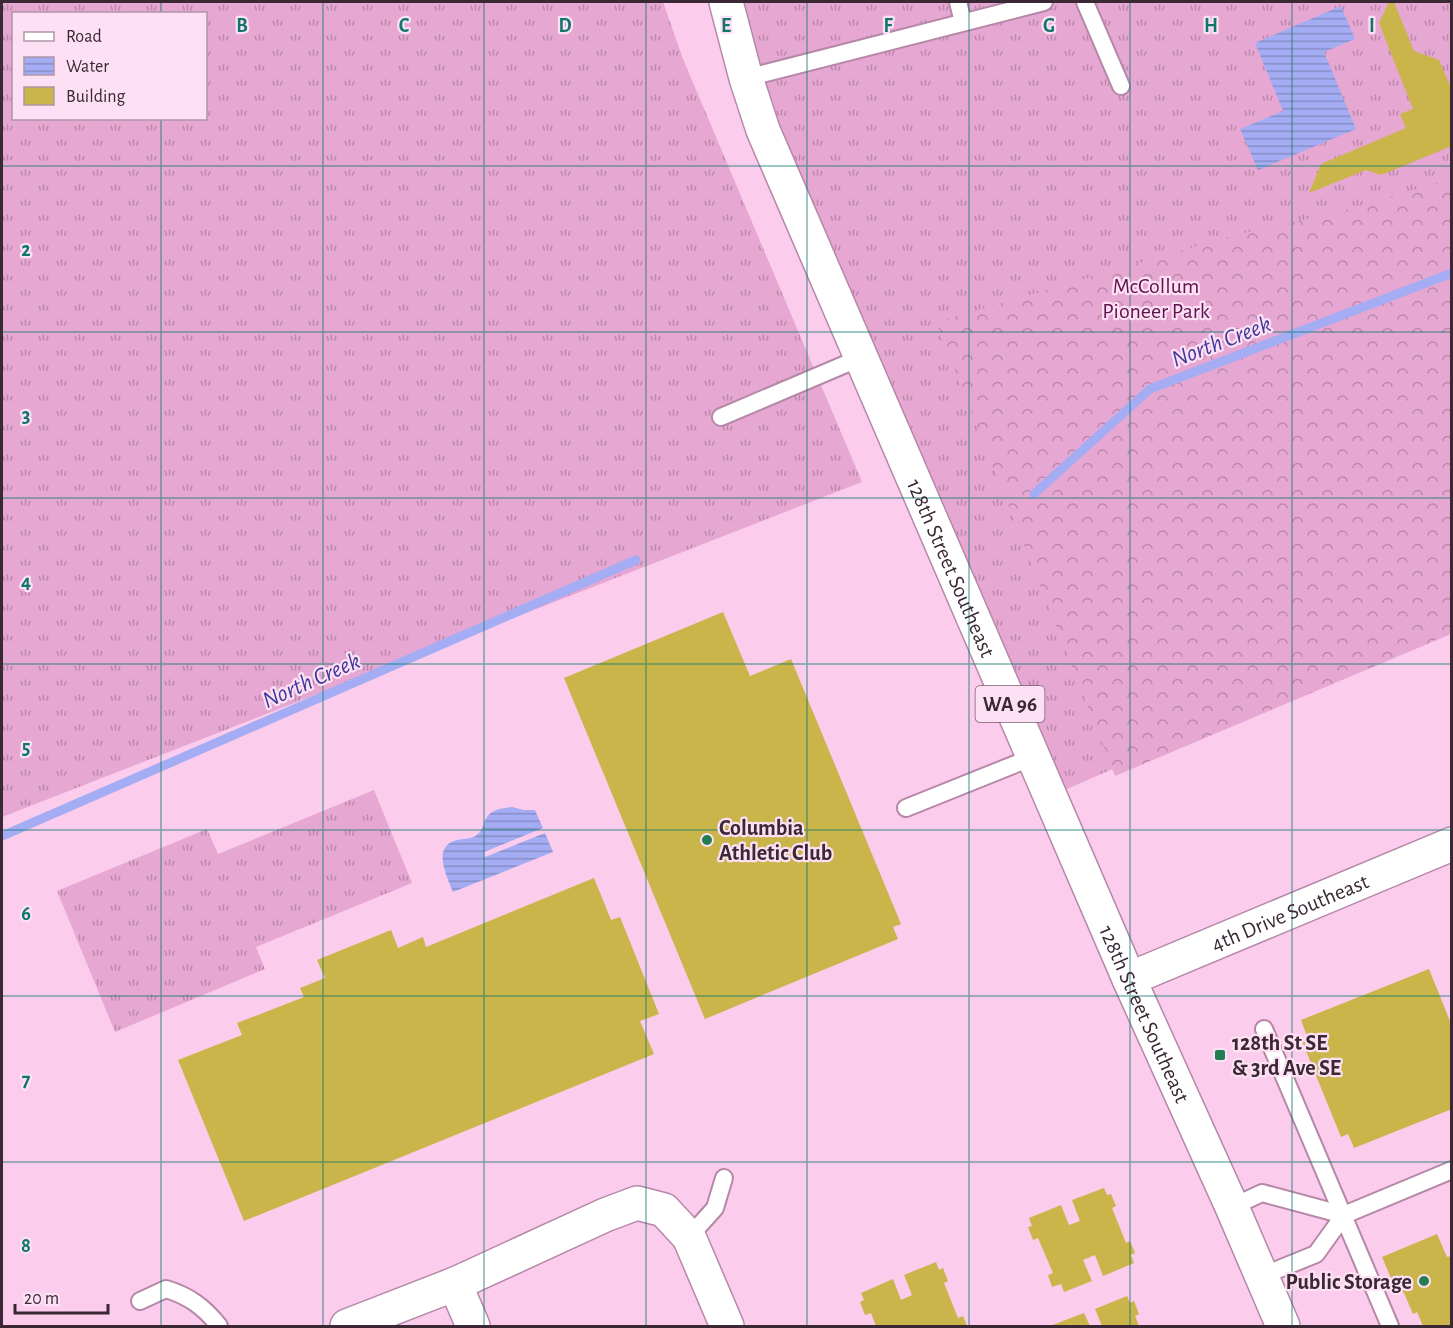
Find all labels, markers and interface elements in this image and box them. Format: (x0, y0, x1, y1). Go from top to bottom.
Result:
legend (12, 12, 207, 120)
text: B (236, 16, 248, 36)
text: C (399, 16, 410, 36)
text: D (558, 16, 572, 36)
text: E (721, 16, 731, 36)
text: F (883, 16, 893, 36)
text: G (1043, 16, 1055, 36)
text: H (1204, 16, 1218, 36)
text: I (1369, 16, 1375, 36)
text: Road (66, 28, 102, 46)
text: Water (66, 58, 109, 76)
text: Building (66, 88, 126, 106)
text: 2 (21, 240, 31, 260)
park label: McCollum Pioneer Park (1102, 275, 1210, 322)
water label: North Creek (1168, 312, 1274, 372)
text: 3 (22, 406, 30, 426)
street label: 128th Street Southeast (903, 476, 999, 661)
text: 4 (21, 572, 31, 592)
water label: North Creek (259, 649, 364, 713)
road number: WA 96 (976, 686, 1044, 722)
text: 5 (22, 738, 30, 758)
place label: Columbia Athletic Club (719, 817, 832, 864)
marker: Columbia Athletic Club (700, 833, 714, 847)
street label: 4th Drive Southeast (1208, 870, 1372, 955)
text: 6 (21, 904, 31, 924)
street label: 128th Street Southeast (1095, 922, 1193, 1106)
place label: 128th St SE & 3rd Ave SE (1232, 1032, 1341, 1079)
marker: 128th St SE & 3rd Ave SE (1213, 1048, 1227, 1062)
text: 7 (22, 1070, 31, 1090)
text: 8 (21, 1236, 31, 1256)
place label: Public Storage (1285, 1271, 1412, 1293)
marker: Public Storage (1417, 1274, 1431, 1288)
scale bar (15, 1277, 108, 1315)
text: 20 m (24, 1290, 59, 1308)

